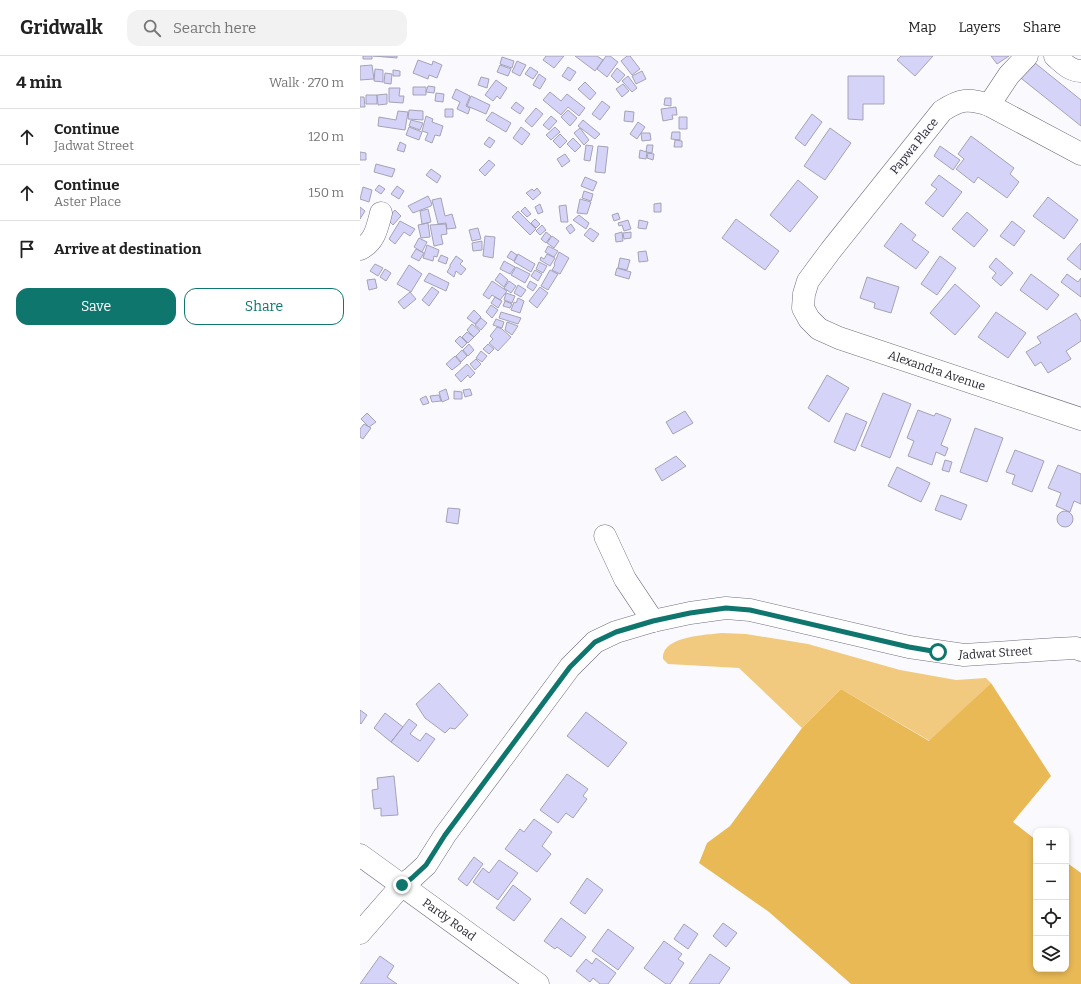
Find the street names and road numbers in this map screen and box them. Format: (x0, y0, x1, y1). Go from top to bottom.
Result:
street label: Papwa Place (887, 115, 941, 177)
street label: Alexandra Avenue (886, 348, 987, 394)
street label: Jadwat Street (957, 644, 1034, 662)
street label: Pardy Road (420, 896, 478, 944)

